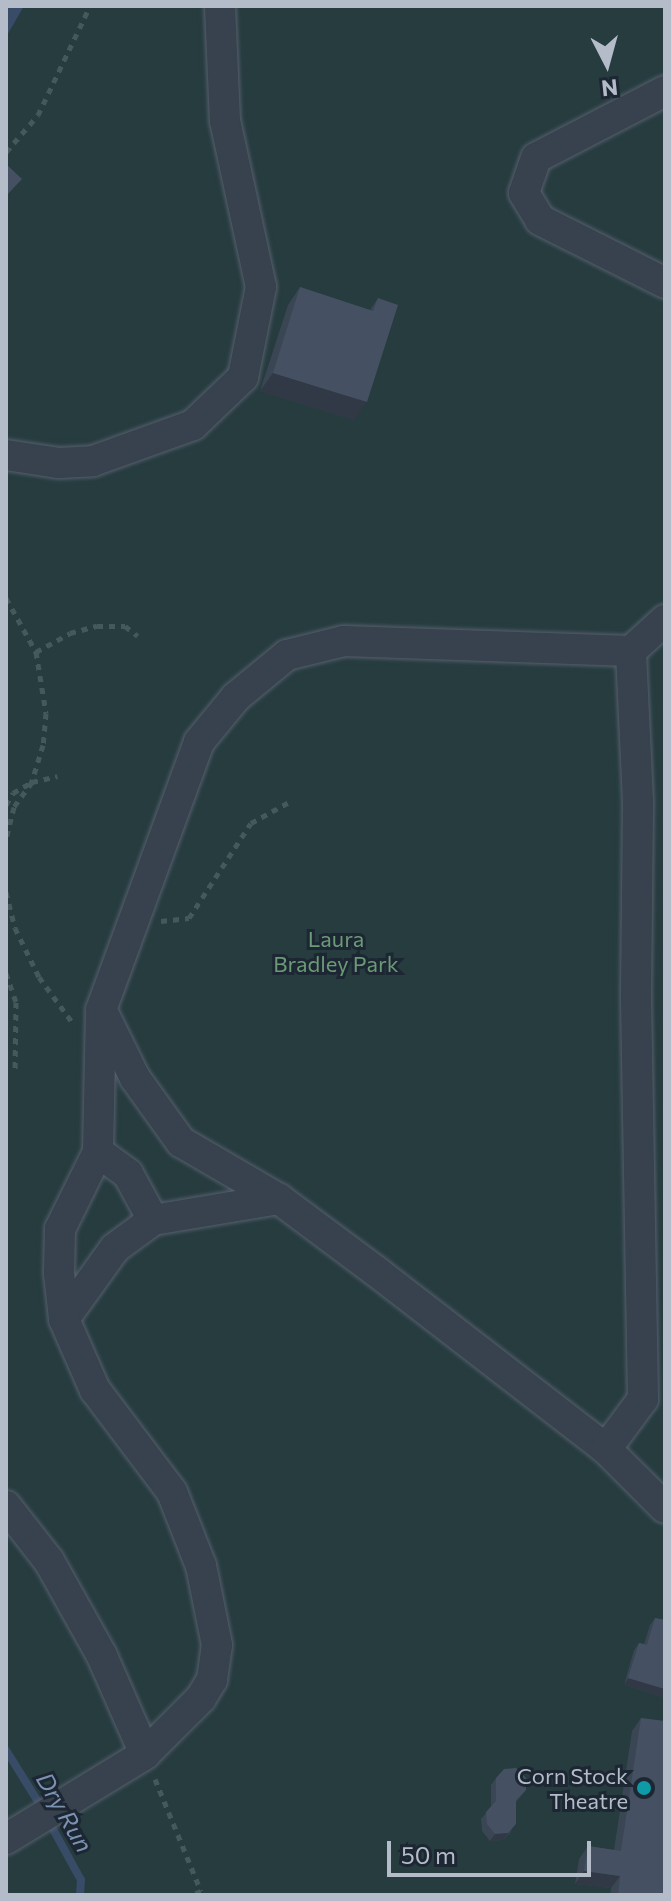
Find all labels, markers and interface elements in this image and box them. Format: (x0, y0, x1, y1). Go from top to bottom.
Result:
north arrow (567, 24, 647, 104)
text: N (600, 74, 619, 103)
park label: Laura Bradley Park (273, 925, 399, 976)
place label: Corn Stock Theatre (517, 1762, 628, 1814)
water label: Dry Run (31, 1767, 99, 1857)
marker: Corn Stock Theatre (635, 1779, 653, 1797)
scale bar (391, 1825, 595, 1875)
text: 50 m (401, 1840, 456, 1869)

